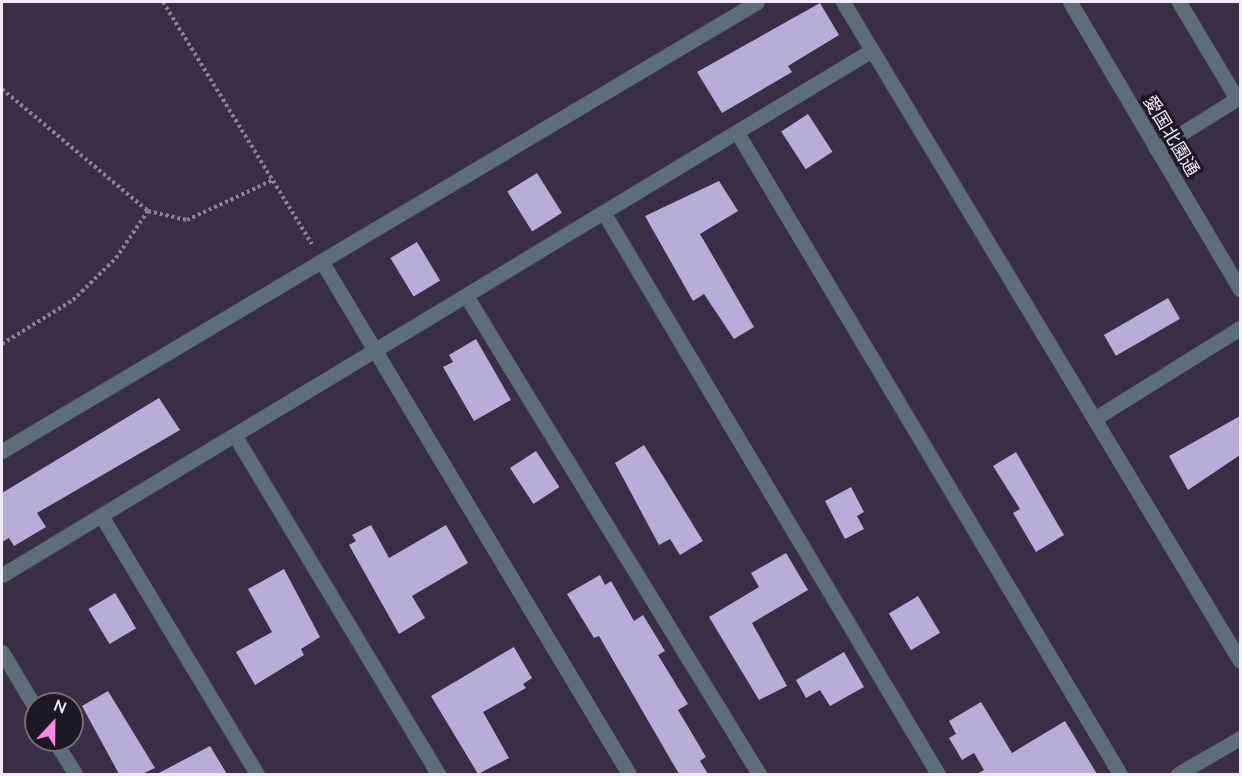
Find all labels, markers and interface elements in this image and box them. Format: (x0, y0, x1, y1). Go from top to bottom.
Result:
street label: 愛国北園通 (1139, 92, 1203, 180)
north arrow (24, 692, 84, 752)
text: N (50, 695, 70, 720)

